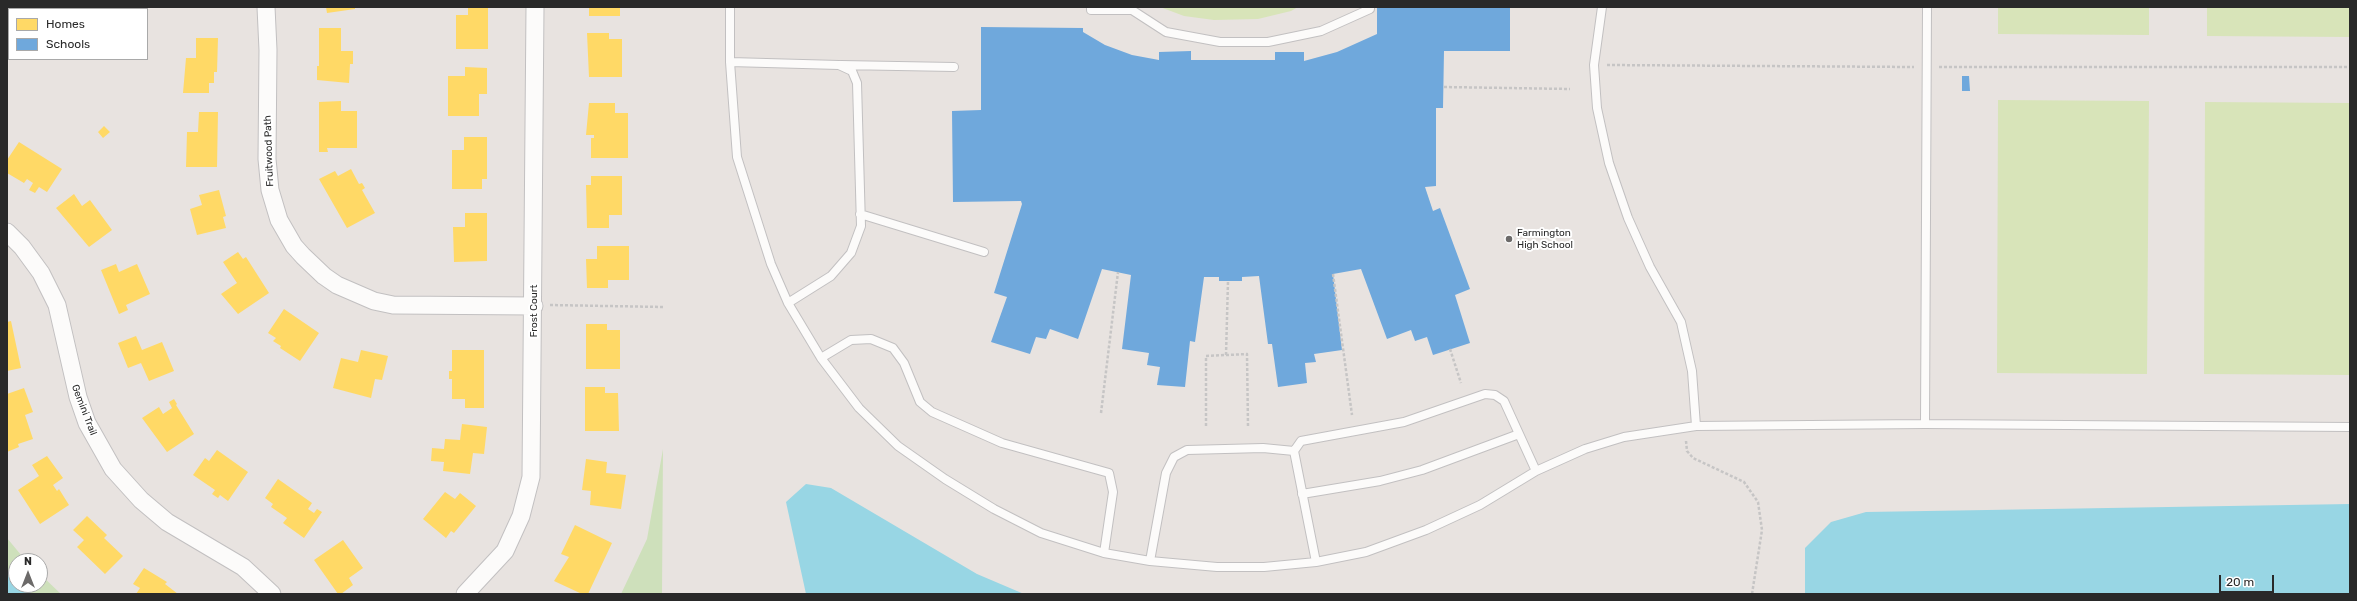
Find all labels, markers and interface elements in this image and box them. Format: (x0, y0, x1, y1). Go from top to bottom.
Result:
legend (8, 8, 148, 60)
text: Homes (46, 17, 85, 31)
text: Schools (46, 37, 90, 51)
street label: Fruitwood Path (262, 115, 276, 187)
place label: Farmington High School (1517, 227, 1573, 250)
marker: Farmington High School (1504, 234, 1514, 244)
street label: Frost Court (528, 285, 540, 337)
street label: Gemini Trail (69, 383, 99, 437)
north arrow (8, 553, 48, 593)
text: N (24, 555, 32, 568)
scale bar (2221, 567, 2276, 593)
text: 20 m (2226, 575, 2254, 589)

